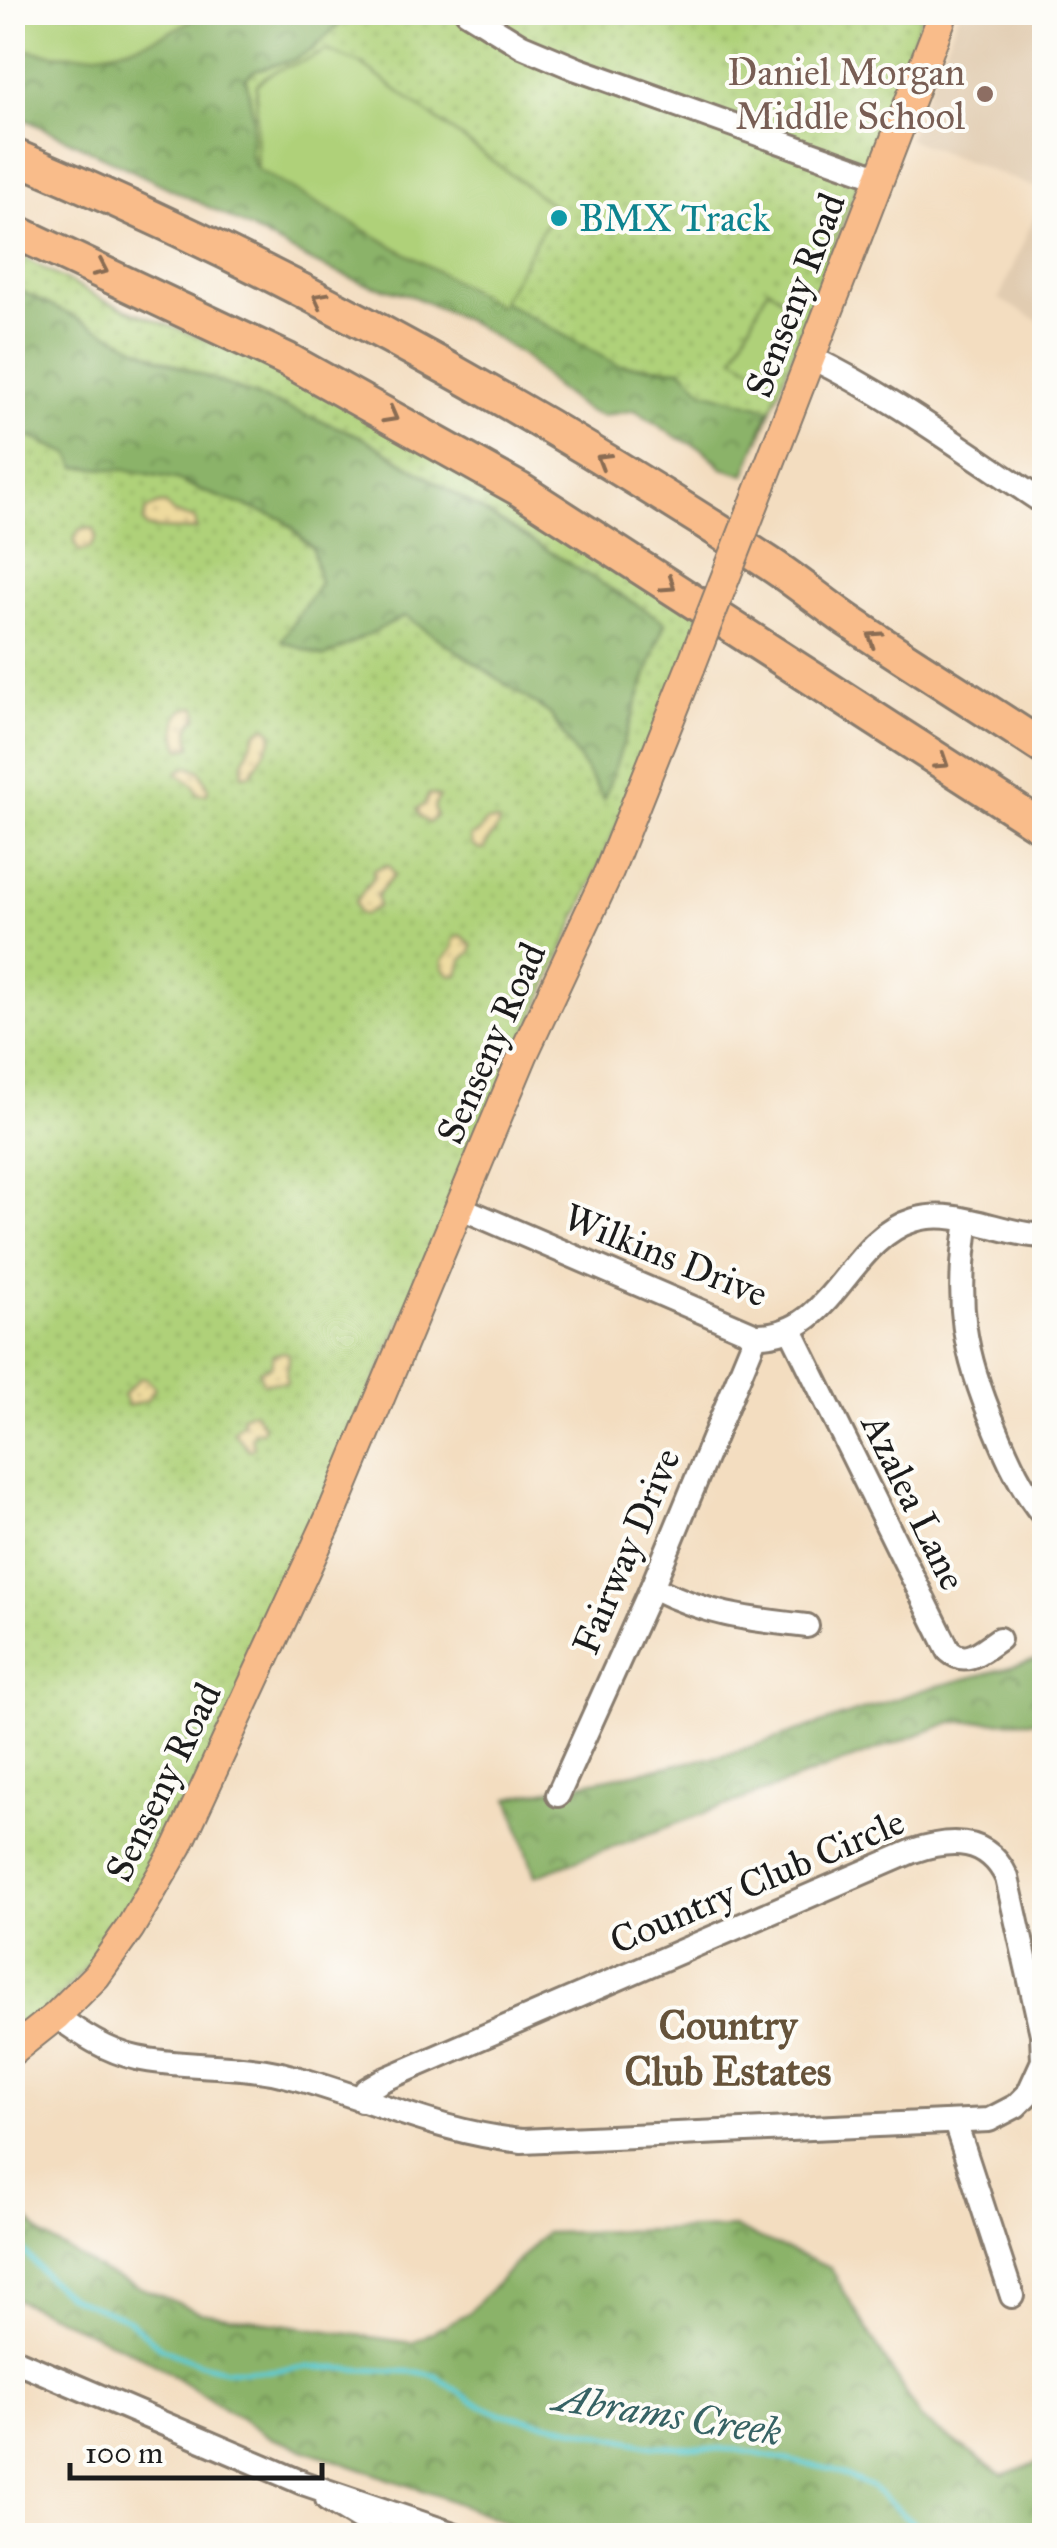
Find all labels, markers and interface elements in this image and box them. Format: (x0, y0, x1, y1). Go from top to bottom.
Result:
place label: Daniel Morgan Middle School (727, 49, 966, 139)
marker: Daniel Morgan Middle School (974, 83, 996, 105)
street label: Senseny Road (735, 186, 855, 404)
place label: BMX Track (579, 195, 770, 241)
marker: BMX Track (548, 207, 570, 229)
one-way arrow (91, 257, 109, 277)
one-way arrow (313, 292, 331, 312)
one-way arrow (381, 404, 399, 423)
one-way arrow (596, 453, 614, 472)
one-way arrow (659, 572, 677, 591)
one-way arrow (867, 631, 885, 650)
one-way arrow (931, 749, 949, 768)
street label: Senseny Road (426, 936, 556, 1150)
street label: Wilkins Drive (558, 1193, 774, 1317)
street label: Azalea Lane (851, 1405, 976, 1597)
street label: Fairway Drive (562, 1441, 690, 1661)
street label: Senseny Road (95, 1675, 231, 1889)
street label: Country Club Circle (603, 1798, 911, 1964)
district label: Country Club Estates (625, 2001, 831, 2096)
water label: Abrams Creek (547, 2372, 785, 2457)
scale bar (70, 2418, 322, 2480)
text: 100 m (85, 2435, 163, 2471)

